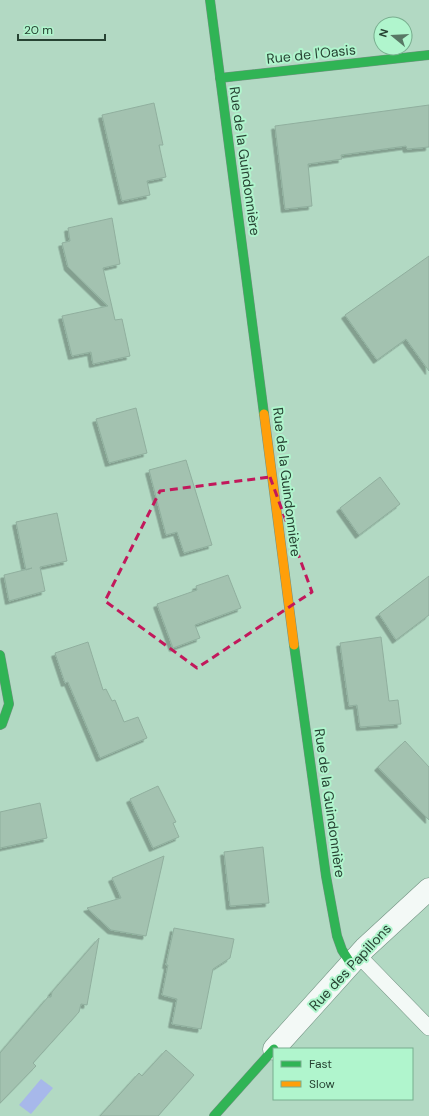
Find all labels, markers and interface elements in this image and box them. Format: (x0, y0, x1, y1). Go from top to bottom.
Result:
scale bar (18, 16, 105, 42)
north arrow (373, 16, 413, 56)
text: 20 m (24, 22, 53, 38)
text: N (376, 27, 391, 39)
street label: Rue de l'Oasis (265, 40, 357, 68)
street label: Rue de la Guindonnière (226, 85, 264, 237)
street label: Rue de la Guindonnière (269, 406, 305, 558)
street label: Rue de la Guindonnière (311, 727, 349, 879)
street label: Rue des Papillons (305, 920, 395, 1014)
legend (273, 1048, 413, 1100)
text: Fast (309, 1056, 332, 1072)
text: Slow (309, 1076, 335, 1092)

